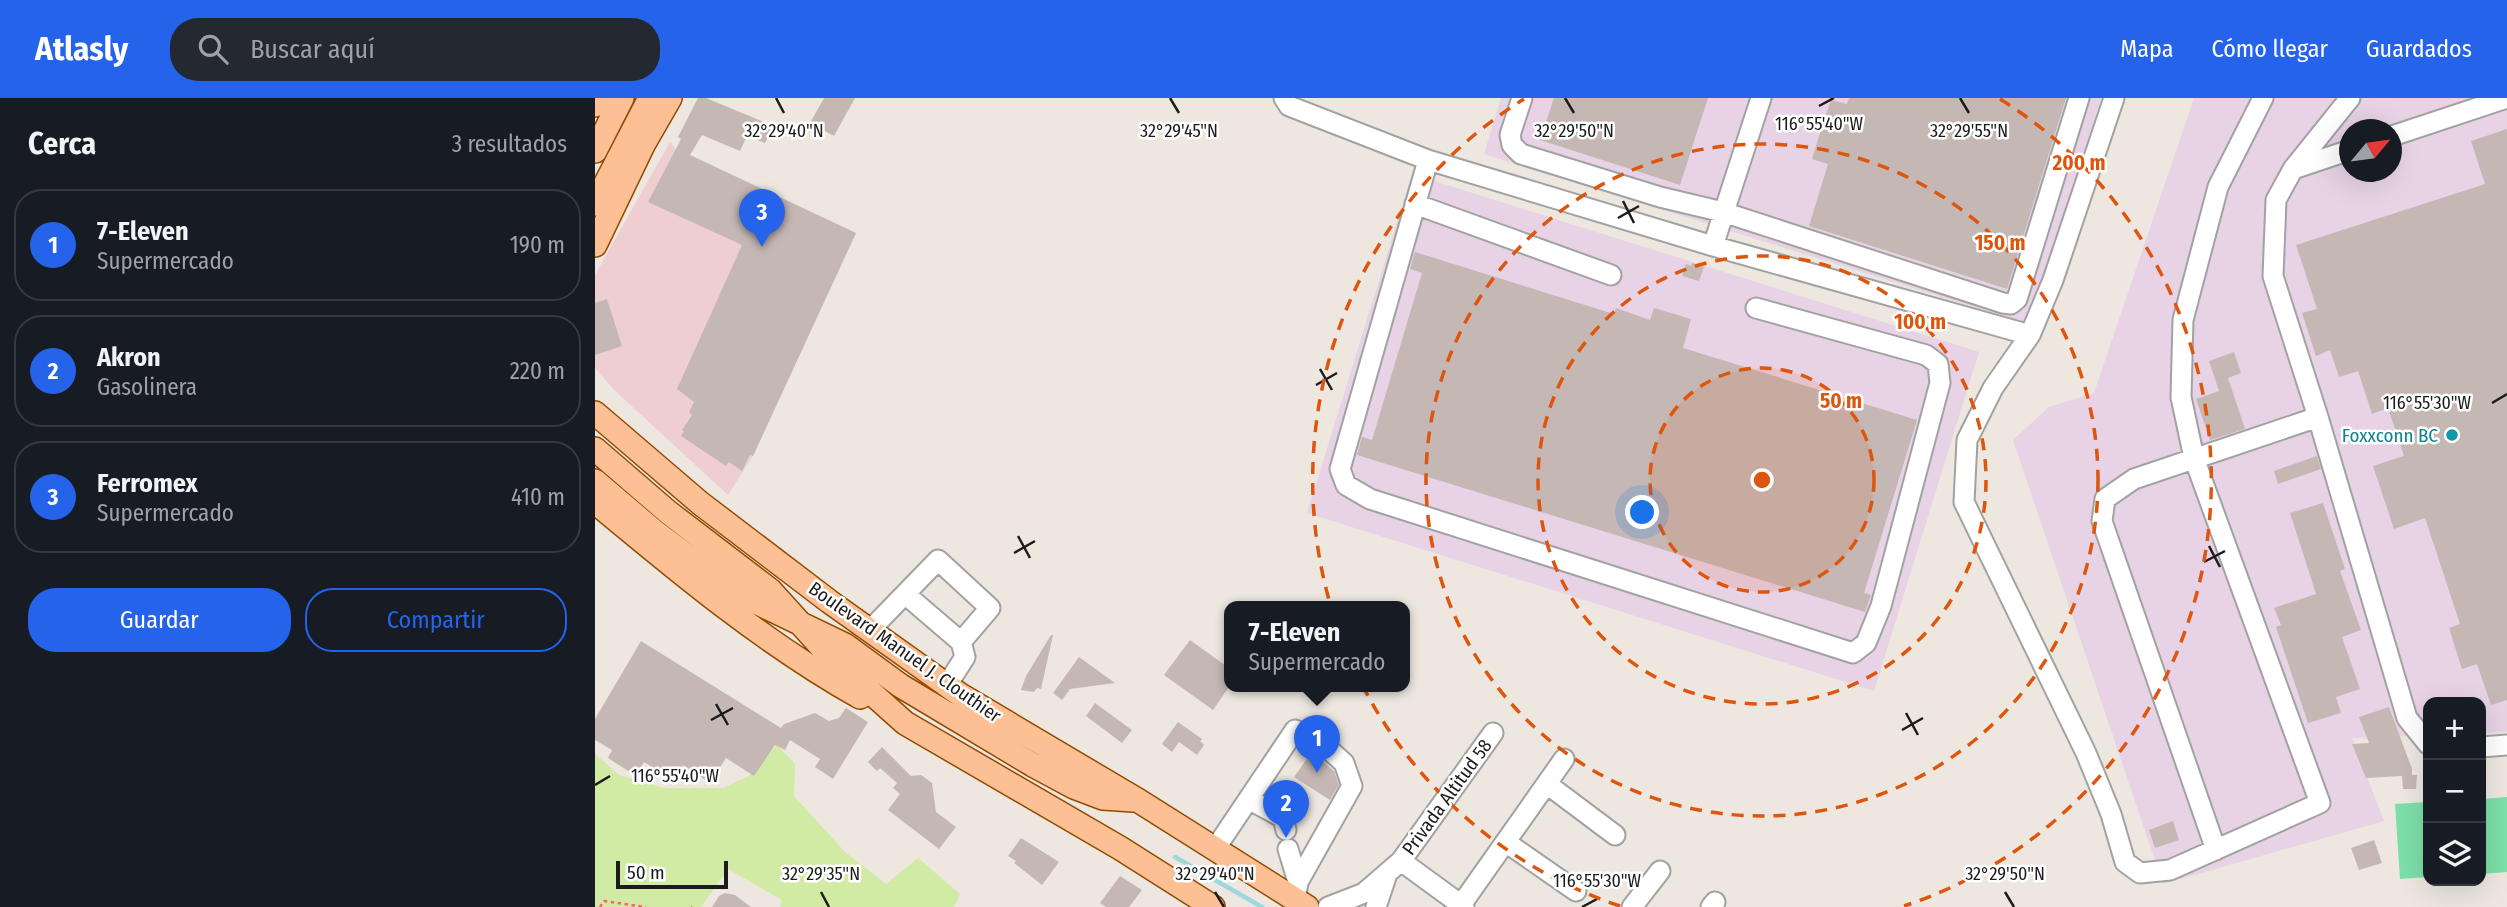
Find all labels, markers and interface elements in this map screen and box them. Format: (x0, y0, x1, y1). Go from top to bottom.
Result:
search box (170, 18, 660, 81)
text: Atlasly (35, 29, 128, 69)
icon: search (194, 30, 232, 68)
text: Buscar aquí (250, 34, 375, 65)
text: Mapa (2120, 35, 2173, 63)
text: Cómo llegar (2211, 35, 2328, 63)
text: Guardados (2366, 35, 2472, 63)
text: 116°55'40"W (1775, 113, 1864, 135)
north arrow (2339, 119, 2402, 182)
text: 32°29'40"N (744, 120, 824, 142)
text: 32°29'45"N (1140, 120, 1218, 142)
text: 32°29'50"N (1534, 120, 1614, 142)
text: 32°29'55"N (1930, 120, 2008, 142)
text: Cerca (28, 126, 96, 162)
text: 3 resultados (452, 130, 567, 158)
text: 200 m (2051, 150, 2106, 176)
pin: 3 (739, 189, 785, 247)
text: 7-Eleven (97, 216, 189, 247)
text: 150 m (1974, 230, 2026, 256)
text: 1 (48, 231, 58, 259)
text: 190 m (510, 231, 565, 259)
text: Supermercado (97, 247, 234, 275)
text: 100 m (1894, 309, 1946, 335)
text: Akron (97, 342, 161, 373)
text: 2 (48, 357, 58, 385)
text: 220 m (510, 357, 565, 385)
text: Gasolinera (97, 373, 197, 401)
text: 50 m (1820, 388, 1862, 414)
text: 116°55'30"W (2383, 392, 2472, 414)
place label: Foxxconn BC (2342, 424, 2438, 447)
marker: Foxxconn BC (2444, 427, 2460, 443)
text: Ferromex (97, 468, 198, 499)
centre of rings (1750, 468, 1774, 492)
text: 3 (48, 483, 58, 511)
text: 410 m (511, 483, 565, 511)
your location (1625, 495, 1659, 529)
text: Supermercado (97, 499, 234, 527)
street label: Boulevard Manuel J. Clouthier (804, 577, 1006, 727)
button: Guardar (28, 588, 291, 652)
button: Compartir (305, 588, 567, 652)
popup (1224, 601, 1410, 692)
text: 7-Eleven (1249, 617, 1340, 648)
text: Supermercado (1249, 648, 1385, 676)
map controls (2423, 697, 2486, 886)
button: + (2423, 697, 2486, 760)
pin: 1 (1294, 715, 1340, 773)
street label: Privada Altitud 58 (1397, 735, 1497, 859)
button: − (2423, 760, 2486, 823)
text: 116°55'40"W (631, 765, 720, 787)
pin: 2 (1263, 780, 1309, 838)
button: layers (2423, 823, 2486, 886)
scale bar (616, 858, 728, 890)
text: 50 m (627, 861, 665, 884)
text: 32°29'35"N (782, 863, 860, 885)
text: 32°29'40"N (1175, 863, 1255, 885)
text: 32°29'50"N (1965, 863, 2045, 885)
text: 116°55'30"W (1553, 870, 1642, 892)

